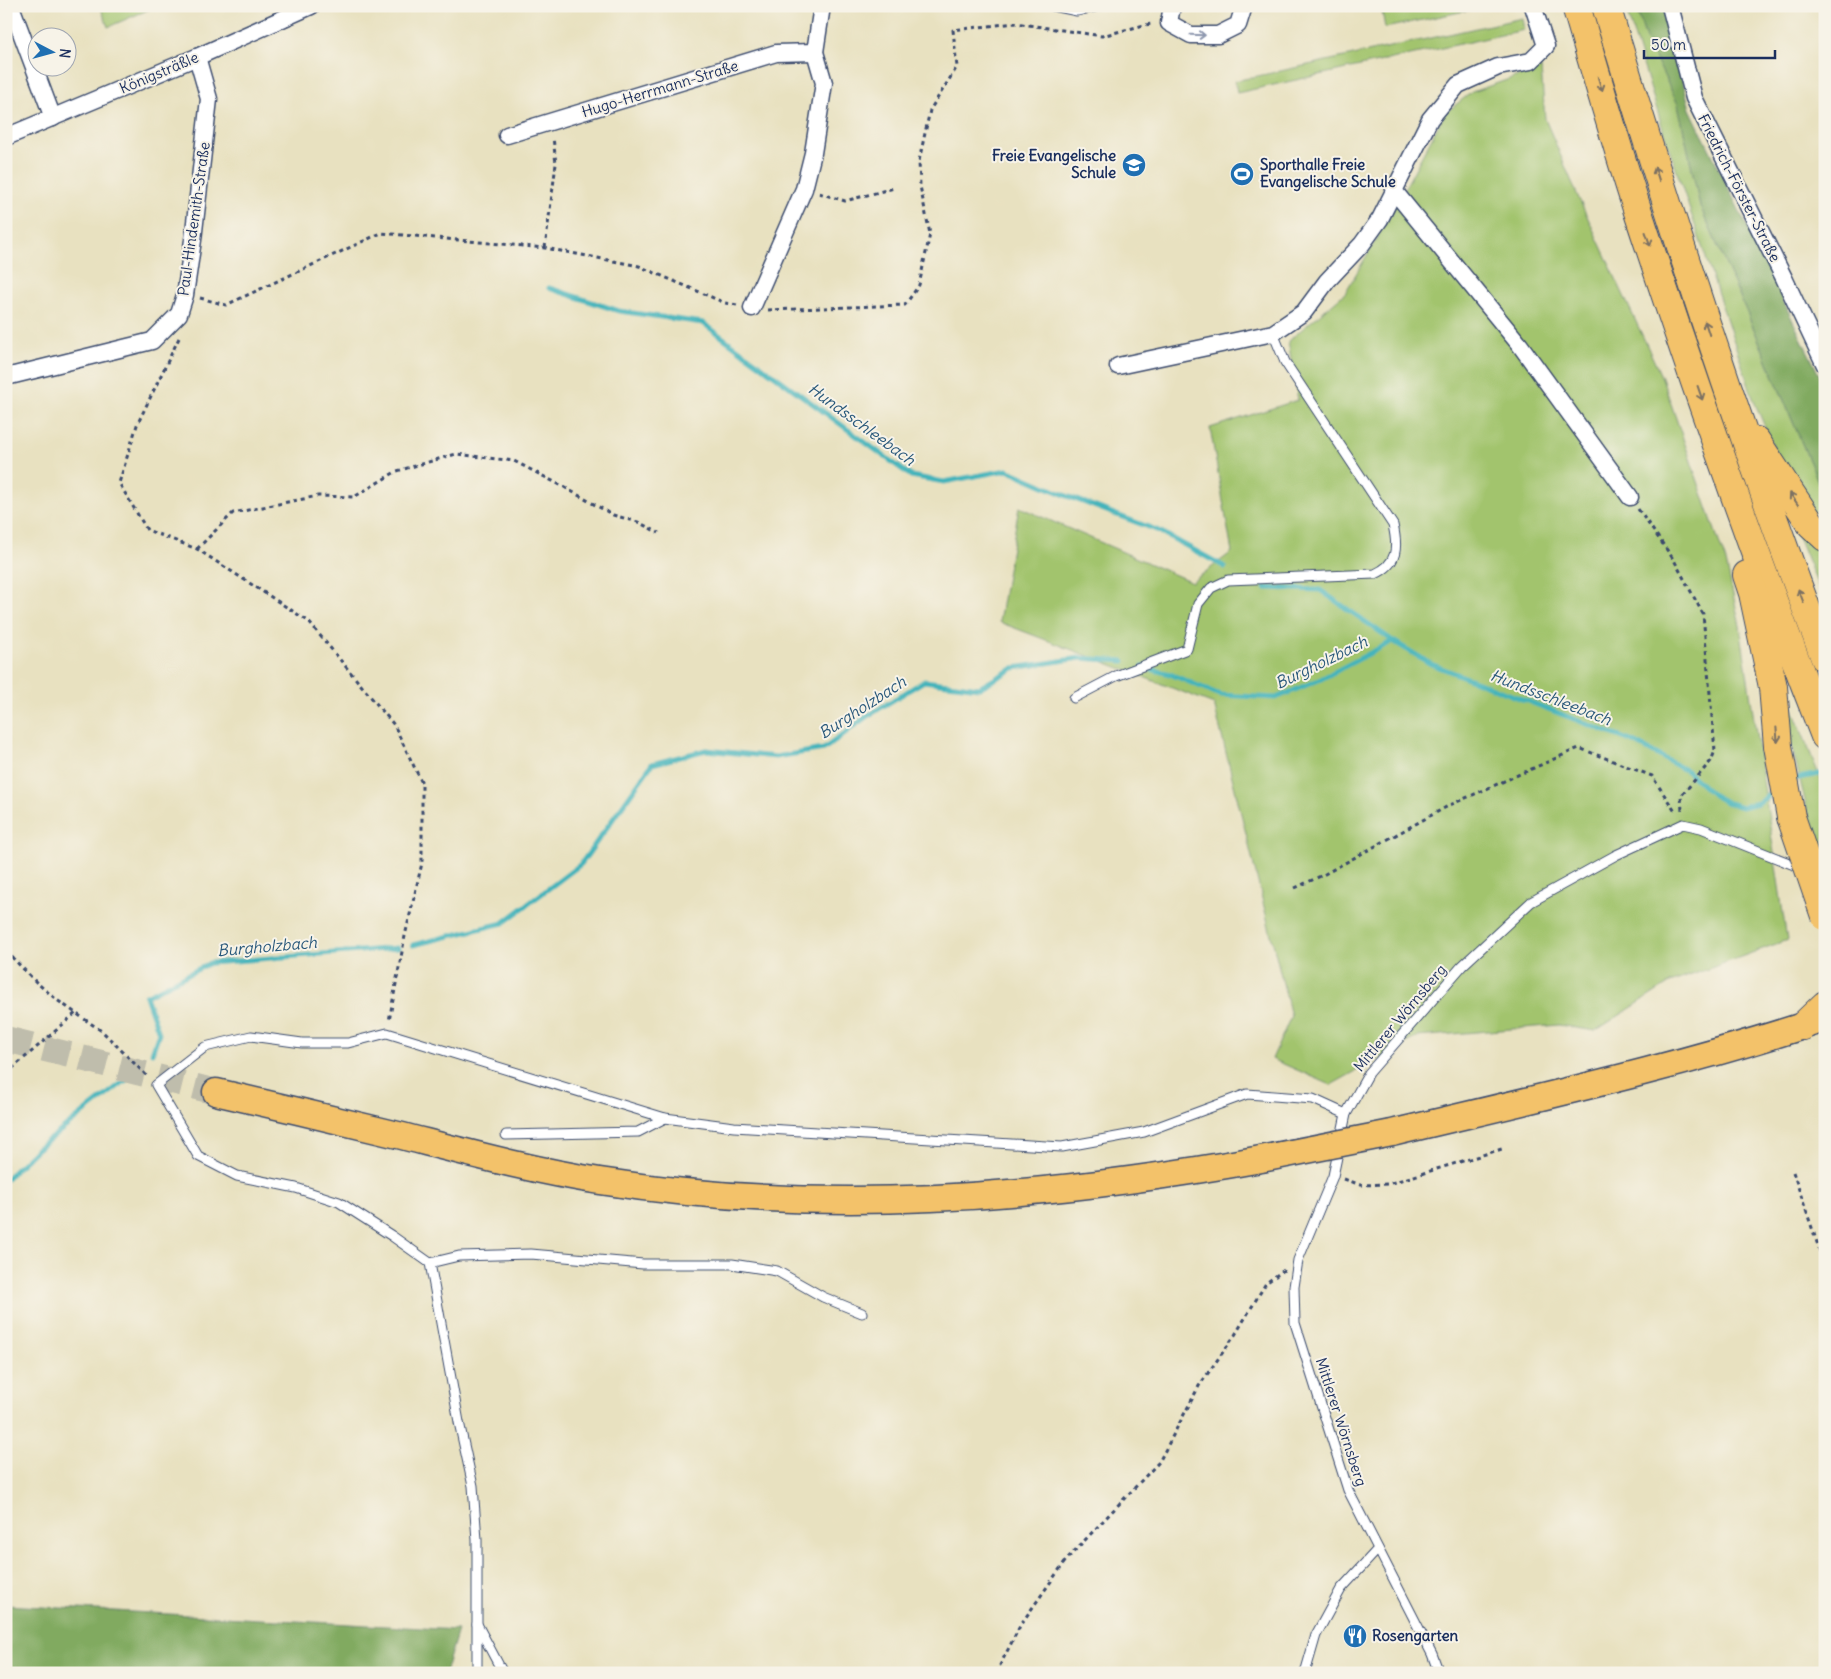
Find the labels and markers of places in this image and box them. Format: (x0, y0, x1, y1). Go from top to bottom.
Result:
place label: Freie Evangelische Schule (992, 146, 1116, 182)
school or university icon: Freie Evangelische Schule (1121, 152, 1147, 178)
place label: Sporthalle Freie Evangelische Schule (1260, 155, 1396, 192)
sports icon: Sporthalle Freie Evangelische Schule (1229, 161, 1255, 187)
restaurant icon: Rosengarten (1342, 1623, 1368, 1649)
place label: Rosengarten (1372, 1626, 1458, 1646)

